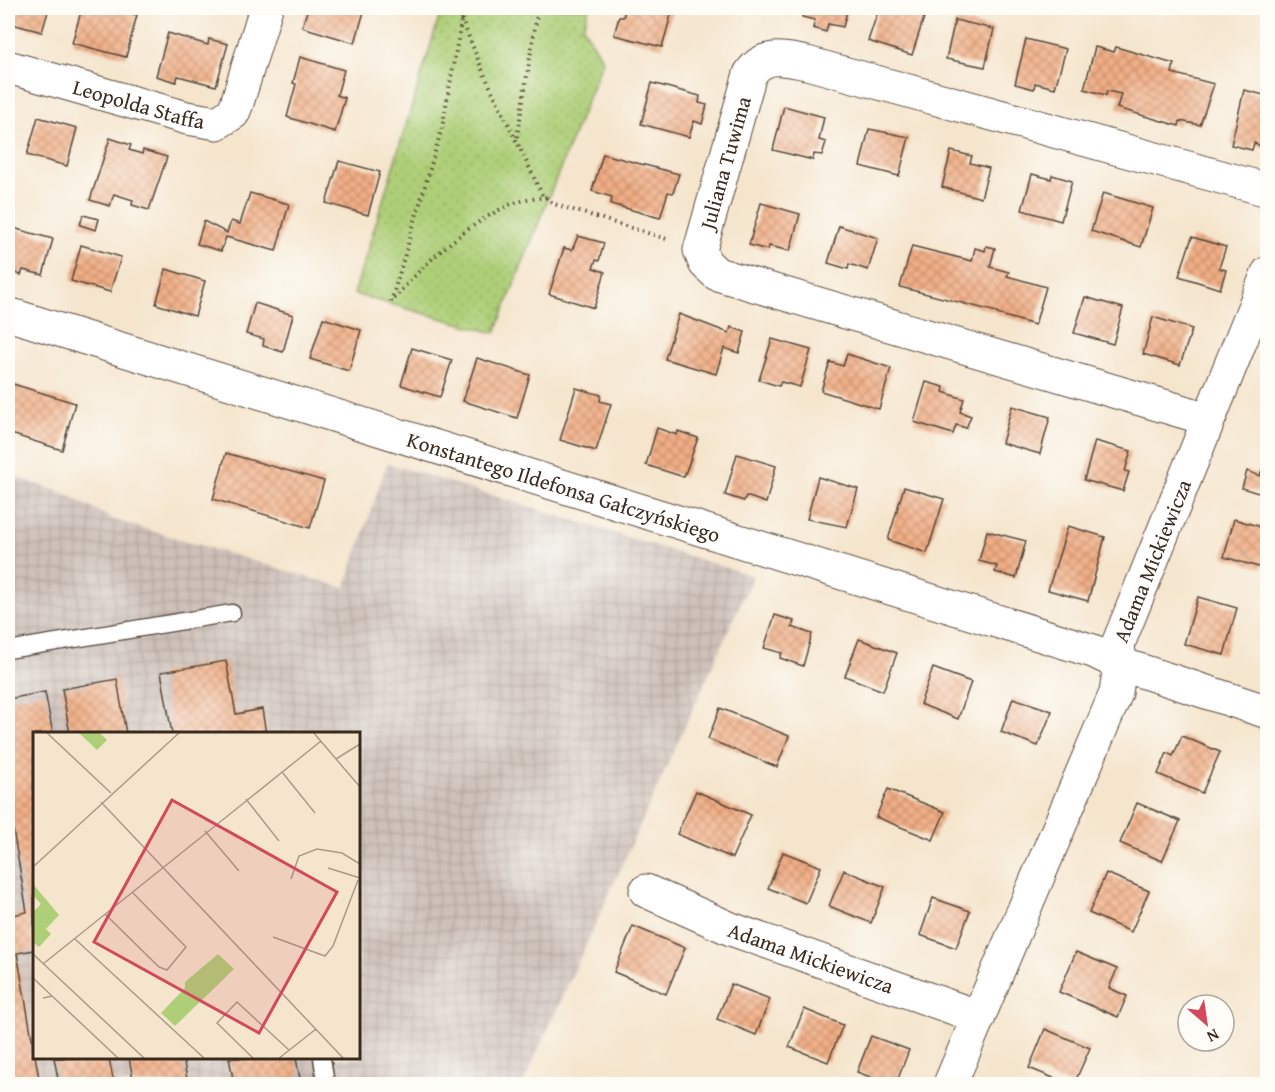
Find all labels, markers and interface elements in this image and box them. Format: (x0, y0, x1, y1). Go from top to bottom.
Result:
street label: Leopolda Staffa (69, 71, 207, 136)
street label: Juliana Tuwima (690, 92, 758, 236)
street label: Konstantego Ildefonsa Gałczyńskiego (403, 423, 724, 550)
street label: Adama Mickiewicza (1105, 474, 1199, 647)
inset map (33, 732, 360, 1059)
street label: Adama Mickiewicza (724, 914, 898, 1001)
north arrow (1176, 993, 1236, 1053)
text: N (1203, 1023, 1224, 1049)

